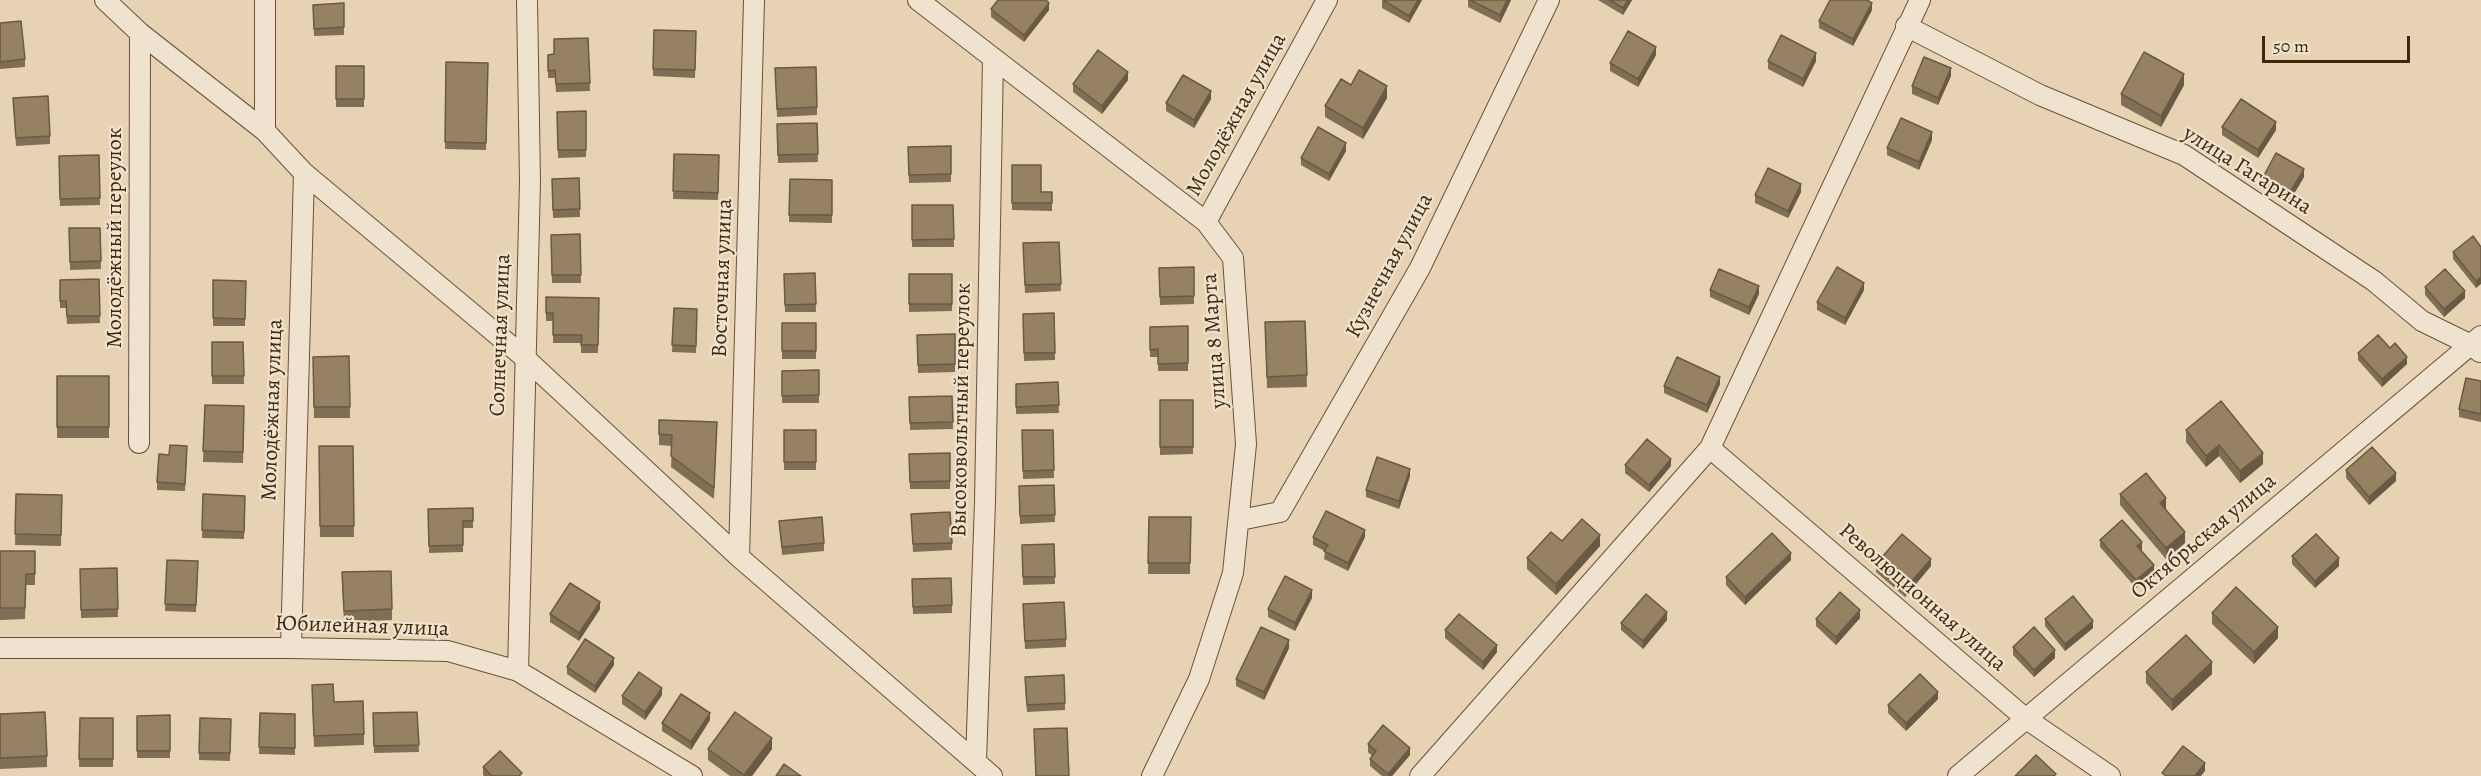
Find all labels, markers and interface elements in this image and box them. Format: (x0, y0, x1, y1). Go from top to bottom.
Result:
scale bar (2265, 24, 2414, 62)
street label: Молодёжная улица (1181, 29, 1293, 201)
text: 50 m (2273, 34, 2309, 58)
street label: улица Гагарина (2178, 121, 2316, 221)
street label: Молодёжный переулок (103, 128, 129, 348)
street label: Кузнечная улица (1341, 189, 1439, 343)
street label: Восточная улица (707, 198, 739, 358)
street label: Солнечная улица (485, 253, 517, 417)
street label: улица 8 Марта (1197, 272, 1233, 410)
street label: Высоковольтный переулок (947, 283, 977, 537)
street label: Молодёжная улица (257, 318, 289, 502)
street label: Октябрьская улица (2126, 469, 2282, 605)
street label: Революционная улица (1833, 518, 2011, 678)
street label: Юбилейная улица (274, 611, 450, 643)

